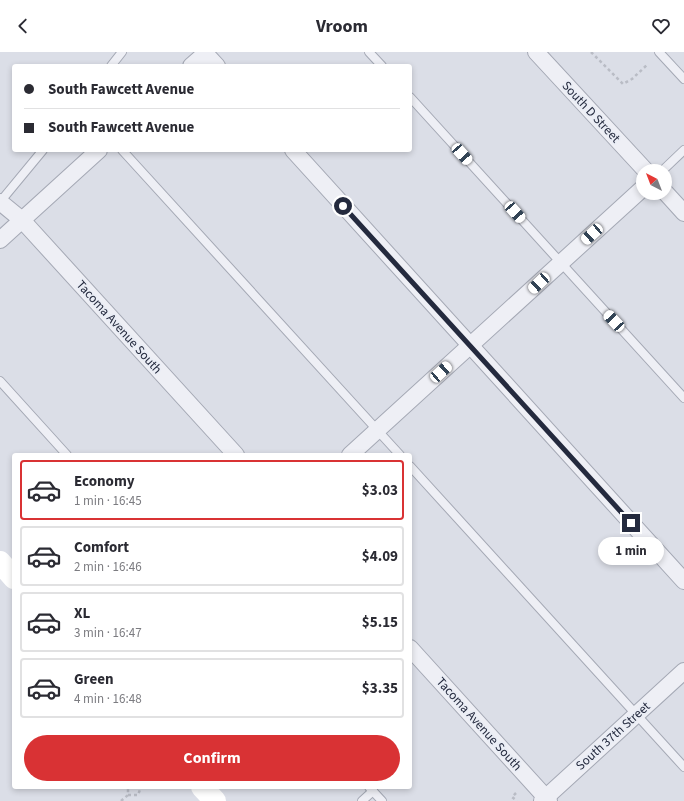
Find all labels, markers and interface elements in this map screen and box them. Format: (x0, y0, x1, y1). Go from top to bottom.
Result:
text: Vroom (316, 14, 368, 39)
icon: back (12, 15, 34, 37)
icon: heart (650, 15, 672, 37)
street label: South D Street (558, 77, 625, 147)
text: South Fawcett Avenue (48, 79, 194, 100)
text: South Fawcett Avenue (48, 117, 194, 138)
car (450, 141, 474, 167)
north arrow (636, 164, 672, 200)
map controls (636, 164, 672, 200)
route start (334, 197, 352, 215)
car (503, 199, 527, 225)
car (579, 222, 605, 246)
car (526, 270, 552, 296)
street label: Tacoma Avenue South (72, 276, 166, 378)
car (601, 308, 627, 334)
car (428, 360, 454, 384)
text: Economy (74, 471, 135, 492)
icon: car (26, 472, 62, 508)
text: $3.03 (362, 480, 398, 501)
text: 1 min · 16:45 (74, 492, 142, 510)
route end (622, 514, 640, 532)
text: Comfort (74, 537, 129, 558)
callout: 1 min (598, 537, 664, 565)
icon: car (26, 538, 62, 574)
text: 1 min (615, 542, 647, 560)
text: $4.09 (362, 546, 398, 567)
text: 2 min · 16:46 (74, 558, 142, 576)
text: XL (74, 603, 90, 624)
icon: car (26, 604, 62, 640)
text: $5.15 (362, 612, 398, 633)
text: 3 min · 16:47 (74, 624, 142, 642)
text: Green (74, 669, 114, 690)
icon: car (26, 670, 62, 706)
street label: Tacoma Avenue South (432, 673, 526, 775)
text: $3.35 (362, 678, 398, 699)
text: 4 min · 16:48 (74, 690, 142, 708)
street label: South 37th Street (572, 697, 655, 774)
button: Confirm (24, 735, 400, 781)

